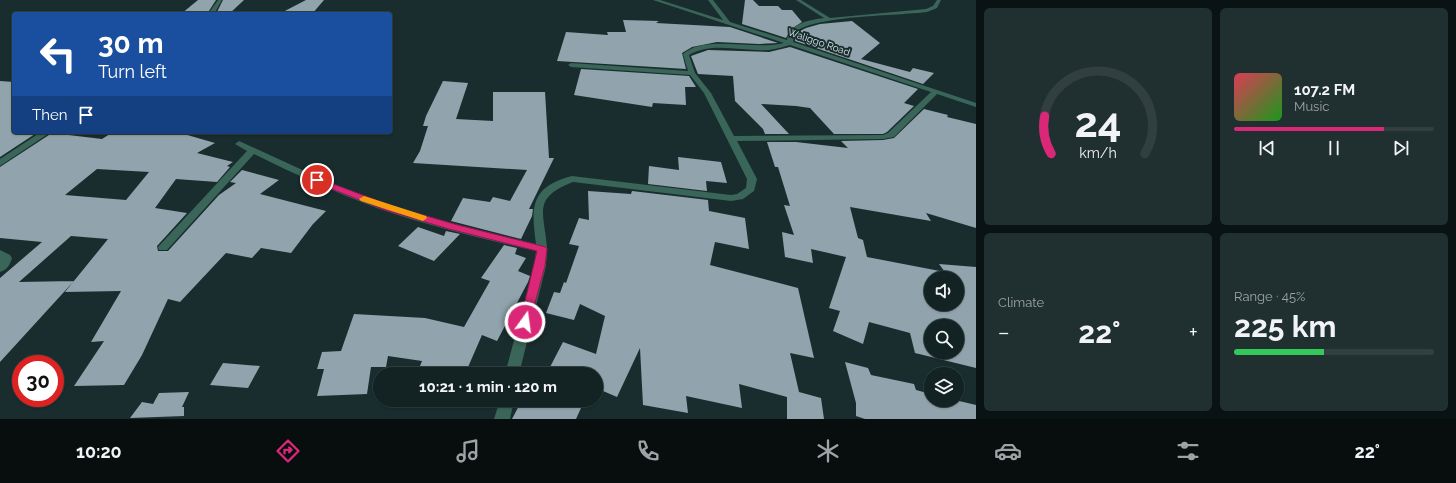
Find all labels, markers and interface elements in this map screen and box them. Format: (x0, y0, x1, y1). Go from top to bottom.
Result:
street label: Waliggo Road (786, 26, 852, 58)
text: 30 m (98, 27, 164, 60)
icon: left (32, 28, 84, 80)
text: Turn left (98, 61, 167, 82)
text: 107.2 FM (1294, 81, 1355, 99)
text: 24 (1074, 98, 1122, 147)
text: Music (1294, 99, 1329, 114)
icon: arrive (75, 104, 97, 126)
text: Then (32, 106, 67, 124)
icon: previous (1256, 137, 1278, 159)
icon: pause (1323, 137, 1345, 159)
icon: next (1390, 137, 1412, 159)
text: km/h (1079, 145, 1117, 161)
pin (300, 163, 334, 197)
icon: arrive (306, 169, 328, 191)
map controls (924, 271, 964, 407)
button: sound (924, 271, 964, 311)
text: Range · 45% (1234, 289, 1305, 304)
text: Climate (998, 295, 1044, 310)
position arrow (504, 301, 546, 343)
text: 225 km (1234, 309, 1336, 344)
text: 22° (1078, 315, 1120, 350)
button: search (924, 319, 964, 359)
text: − (998, 319, 1010, 345)
text: + (1189, 319, 1198, 345)
speed limit sign: 30 (12, 355, 64, 407)
button: layers (924, 367, 964, 407)
text: 10:21 · 1 min · 120 m (419, 378, 557, 396)
icon: directions (274, 437, 302, 465)
icon: music (454, 437, 482, 465)
icon: phone (634, 437, 662, 465)
icon: climate (814, 437, 842, 465)
icon: car (994, 437, 1022, 465)
icon: filters (1174, 437, 1202, 465)
text: 10:20 (76, 441, 122, 462)
text: 22° (1355, 441, 1380, 462)

